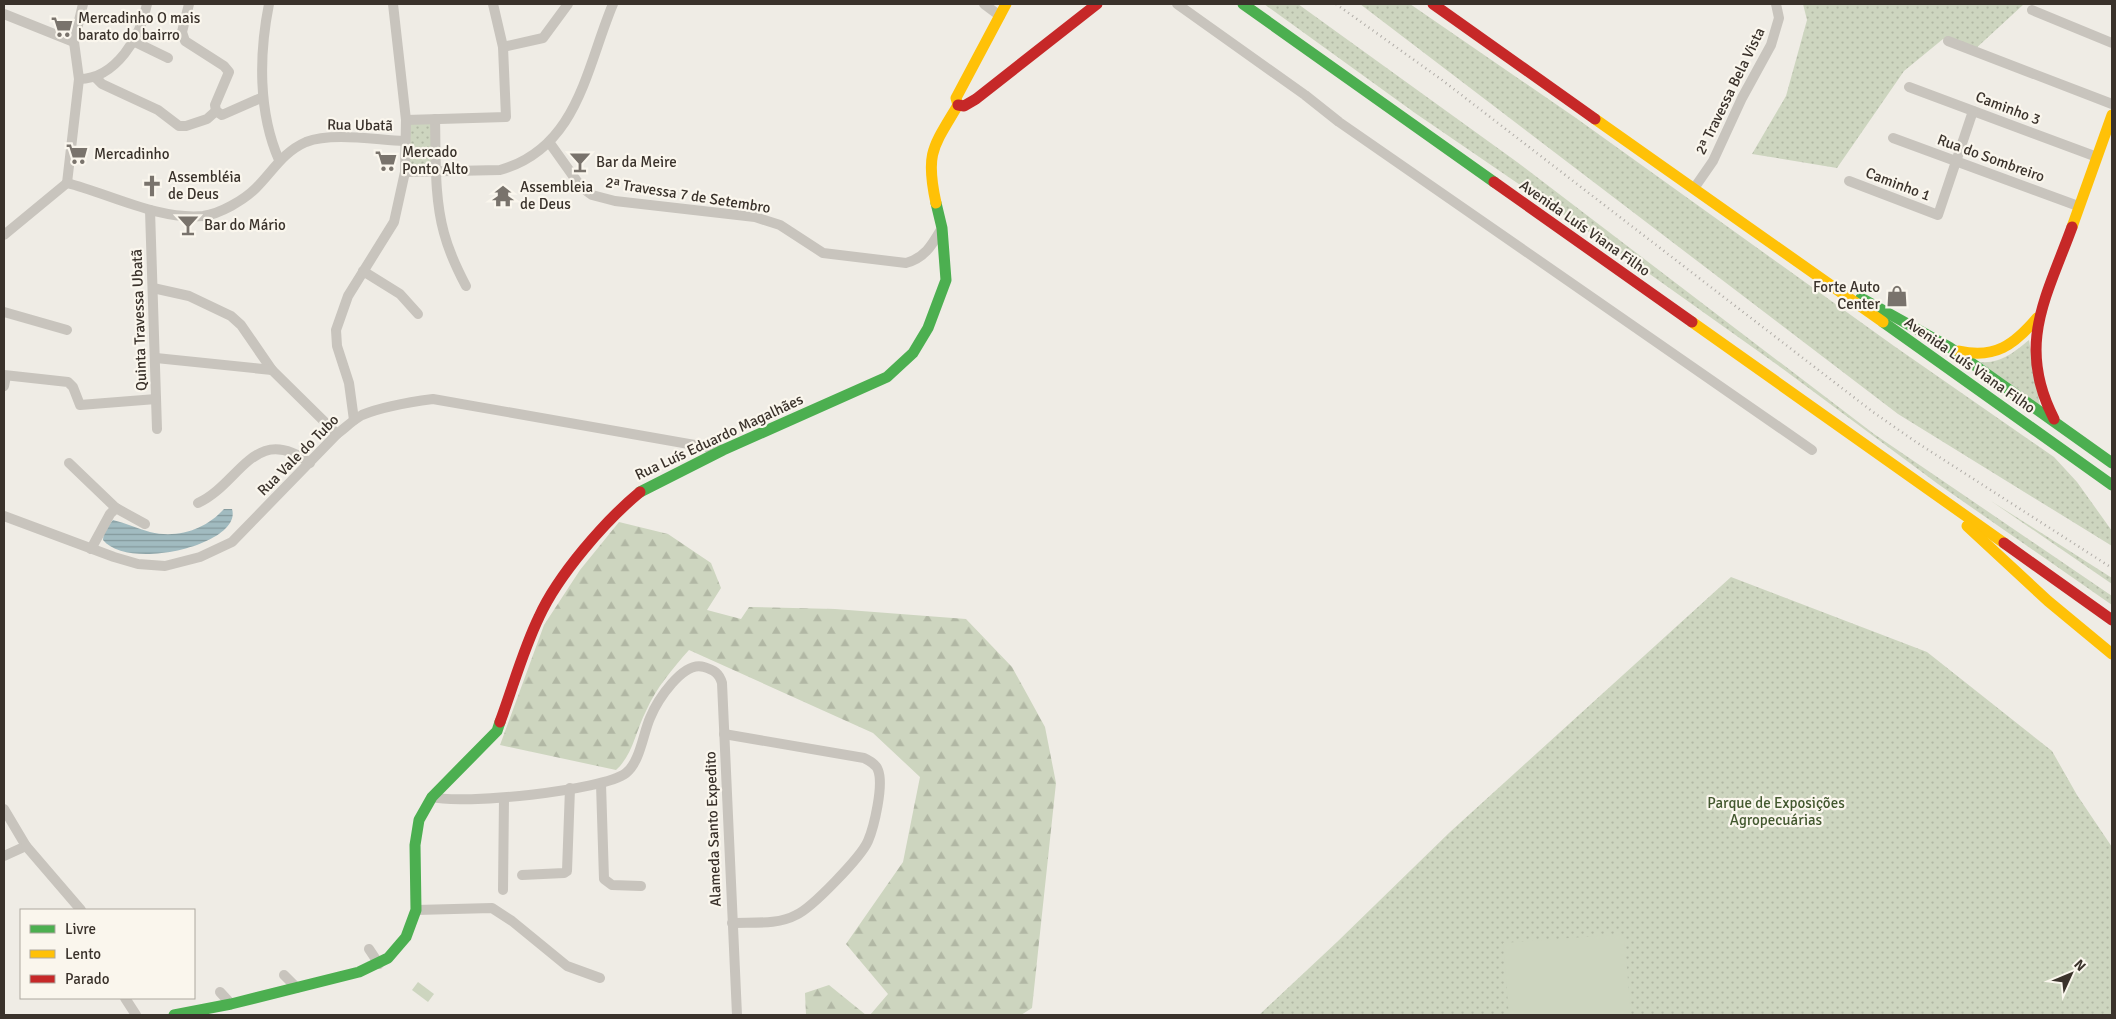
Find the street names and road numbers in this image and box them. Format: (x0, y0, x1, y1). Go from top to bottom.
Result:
street label: 2ª Travessa Bela Vista (1691, 24, 1769, 158)
street label: Caminho 3 (1973, 87, 2043, 129)
street label: Rua Ubatã (327, 115, 393, 135)
street label: Rua do Sombreiro (1935, 130, 2047, 186)
street label: Caminho 1 (1863, 163, 1933, 205)
street label: 2ª Travessa 7 de Setembro (604, 173, 772, 217)
street label: Avenida Luís Viana Filho (1516, 176, 1654, 280)
street label: Quinta Travessa Ubatã (128, 249, 150, 391)
street label: Avenida Luís Viana Filho (1901, 313, 2039, 417)
street label: Rua Luís Eduardo Magalhães (632, 390, 806, 484)
street label: Rua Vale do Tubo (254, 410, 343, 499)
street label: Alameda Santo Expedito (701, 751, 725, 907)

